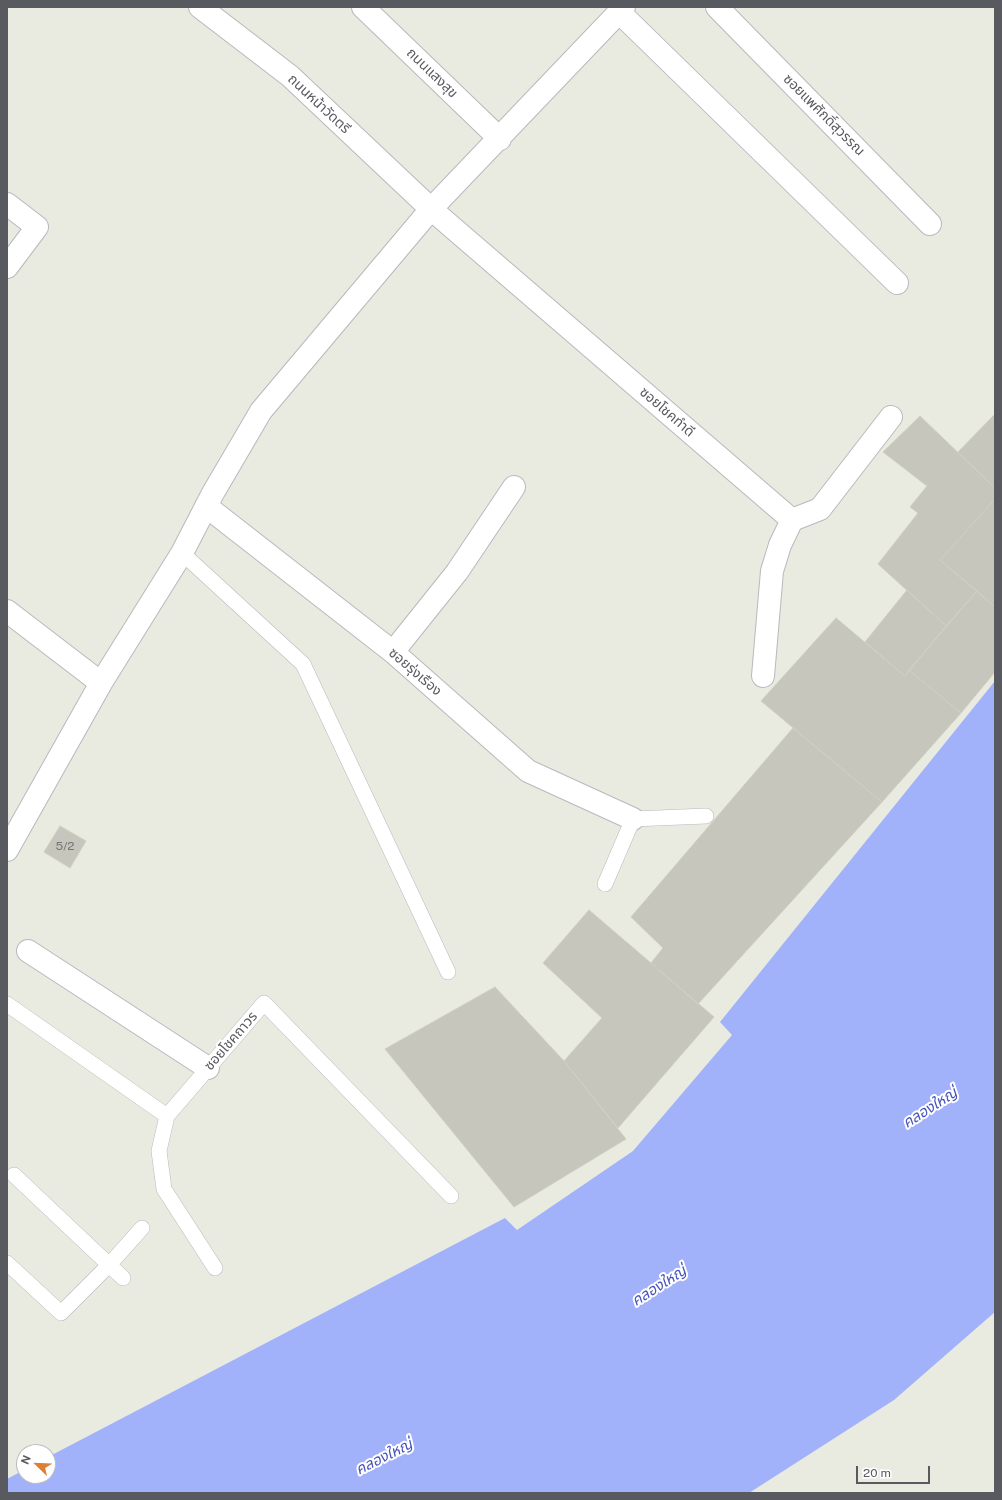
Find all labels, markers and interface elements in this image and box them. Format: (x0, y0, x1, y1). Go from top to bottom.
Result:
street label: ถนนแสงสุข (403, 45, 461, 101)
street label: ถนนหน้าวัดตรี (284, 71, 354, 137)
street label: ซอยแพศักดิ์สุวรรณ (780, 71, 868, 159)
street label: ซอยโชคทำดี (636, 384, 698, 440)
street label: ซอยรุ่งเรือง (385, 644, 445, 700)
house number: 5/2 (55, 839, 75, 853)
street label: ซอยโชคถาวร (201, 1008, 261, 1074)
water label: คลองใหญ่ (899, 1084, 961, 1132)
water label: คลองใหญ่ (628, 1262, 690, 1310)
water label: คลองใหญ่ (353, 1435, 415, 1479)
north arrow (16, 1444, 56, 1484)
text: N (19, 1453, 33, 1466)
scale bar (858, 1458, 932, 1484)
text: 20 m (863, 1466, 891, 1480)

